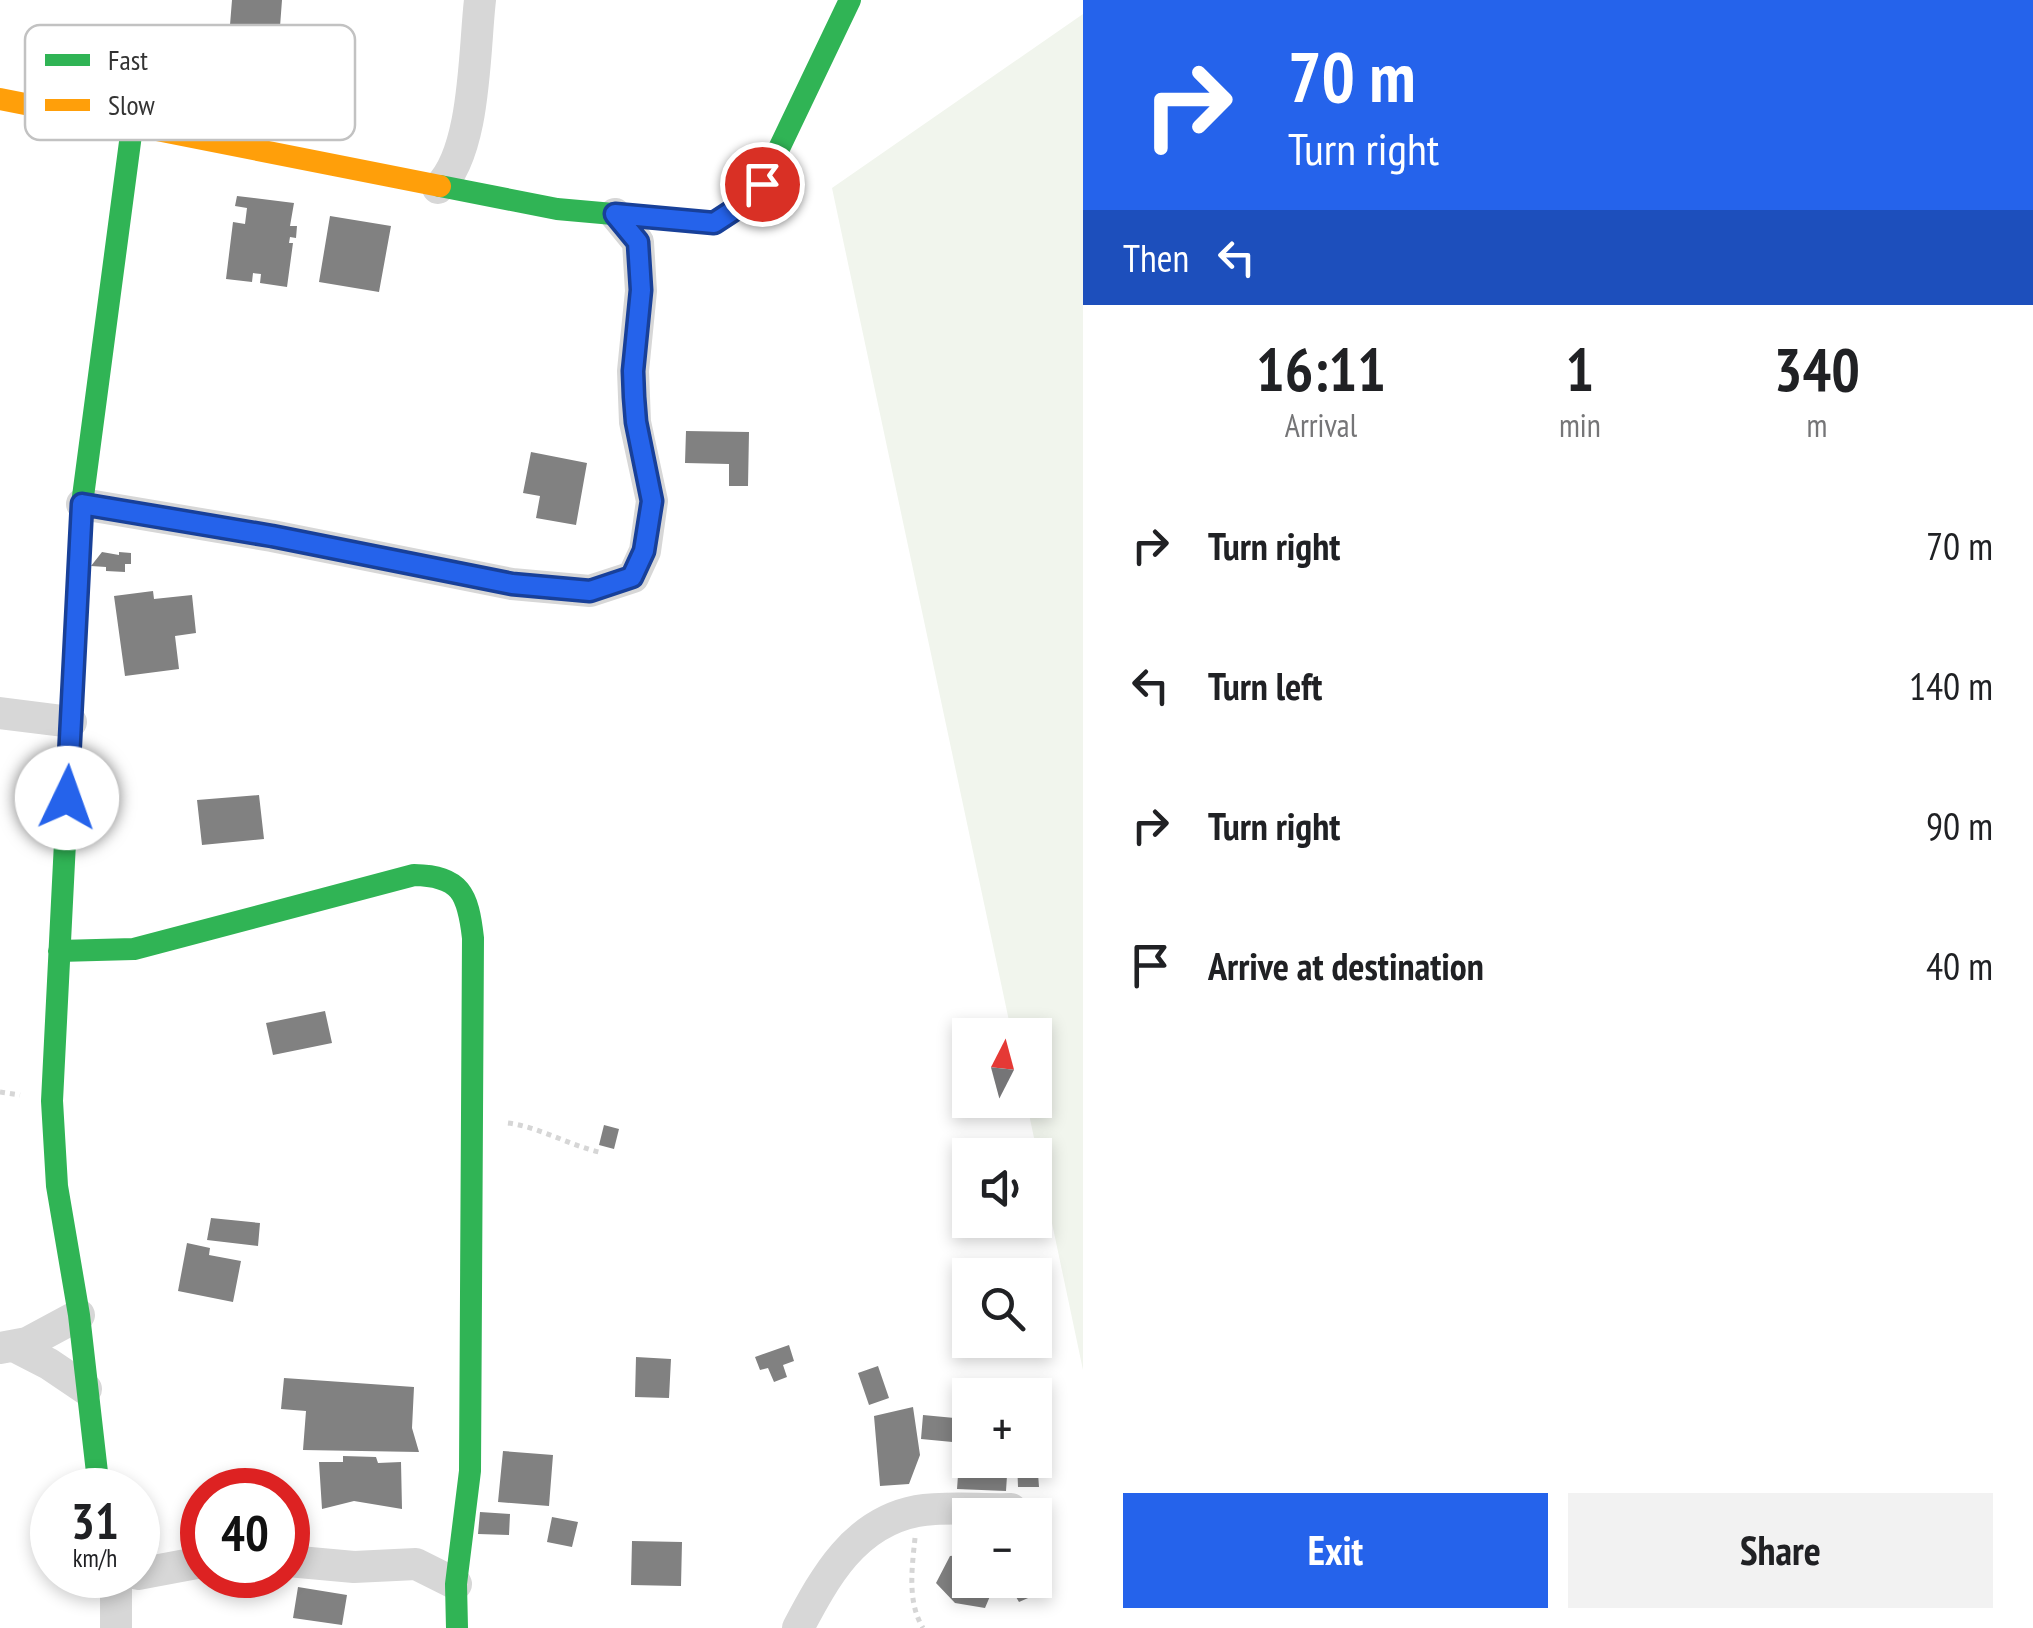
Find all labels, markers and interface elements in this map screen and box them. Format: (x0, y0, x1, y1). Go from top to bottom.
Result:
legend (25, 25, 355, 140)
text: 70 m (1288, 31, 1416, 121)
icon: right (1123, 40, 1253, 170)
text: Fast (108, 41, 148, 78)
text: Slow (108, 86, 155, 123)
text: Turn right (1288, 119, 1439, 177)
pin (720, 142, 805, 227)
icon: arrive (735, 157, 790, 212)
icon: left (1209, 230, 1264, 285)
text: Then (1123, 233, 1189, 282)
text: 16:11 (1256, 330, 1386, 408)
text: 1 (1566, 330, 1594, 408)
text: 340 (1774, 330, 1860, 408)
text: Arrival (1285, 404, 1357, 446)
text: min (1559, 404, 1601, 446)
text: m (1806, 404, 1827, 446)
icon: right (1123, 518, 1178, 573)
text: Turn right (1208, 521, 1340, 570)
text: 70 m (1926, 521, 1993, 570)
icon: left (1123, 658, 1178, 713)
text: Turn left (1208, 661, 1322, 710)
text: 140 m (1909, 661, 1993, 710)
position arrow (15, 746, 119, 850)
icon: right (1123, 798, 1178, 853)
text: Turn right (1208, 801, 1340, 850)
text: 90 m (1926, 801, 1993, 850)
icon: arrive (1123, 938, 1178, 993)
text: Arrive at destination (1208, 941, 1484, 990)
text: 40 m (1926, 941, 1993, 990)
north arrow (952, 1018, 1052, 1118)
map controls (952, 1018, 1052, 1598)
button: sound (952, 1138, 1052, 1238)
button: search (952, 1258, 1052, 1358)
button: + (952, 1378, 1052, 1478)
speed limit sign: 40 (180, 1468, 310, 1598)
text: 31 (71, 1488, 119, 1553)
button: Exit (1123, 1493, 1548, 1608)
button: Share (1568, 1493, 1993, 1608)
button: − (952, 1498, 1052, 1598)
text: km/h (73, 1542, 117, 1574)

